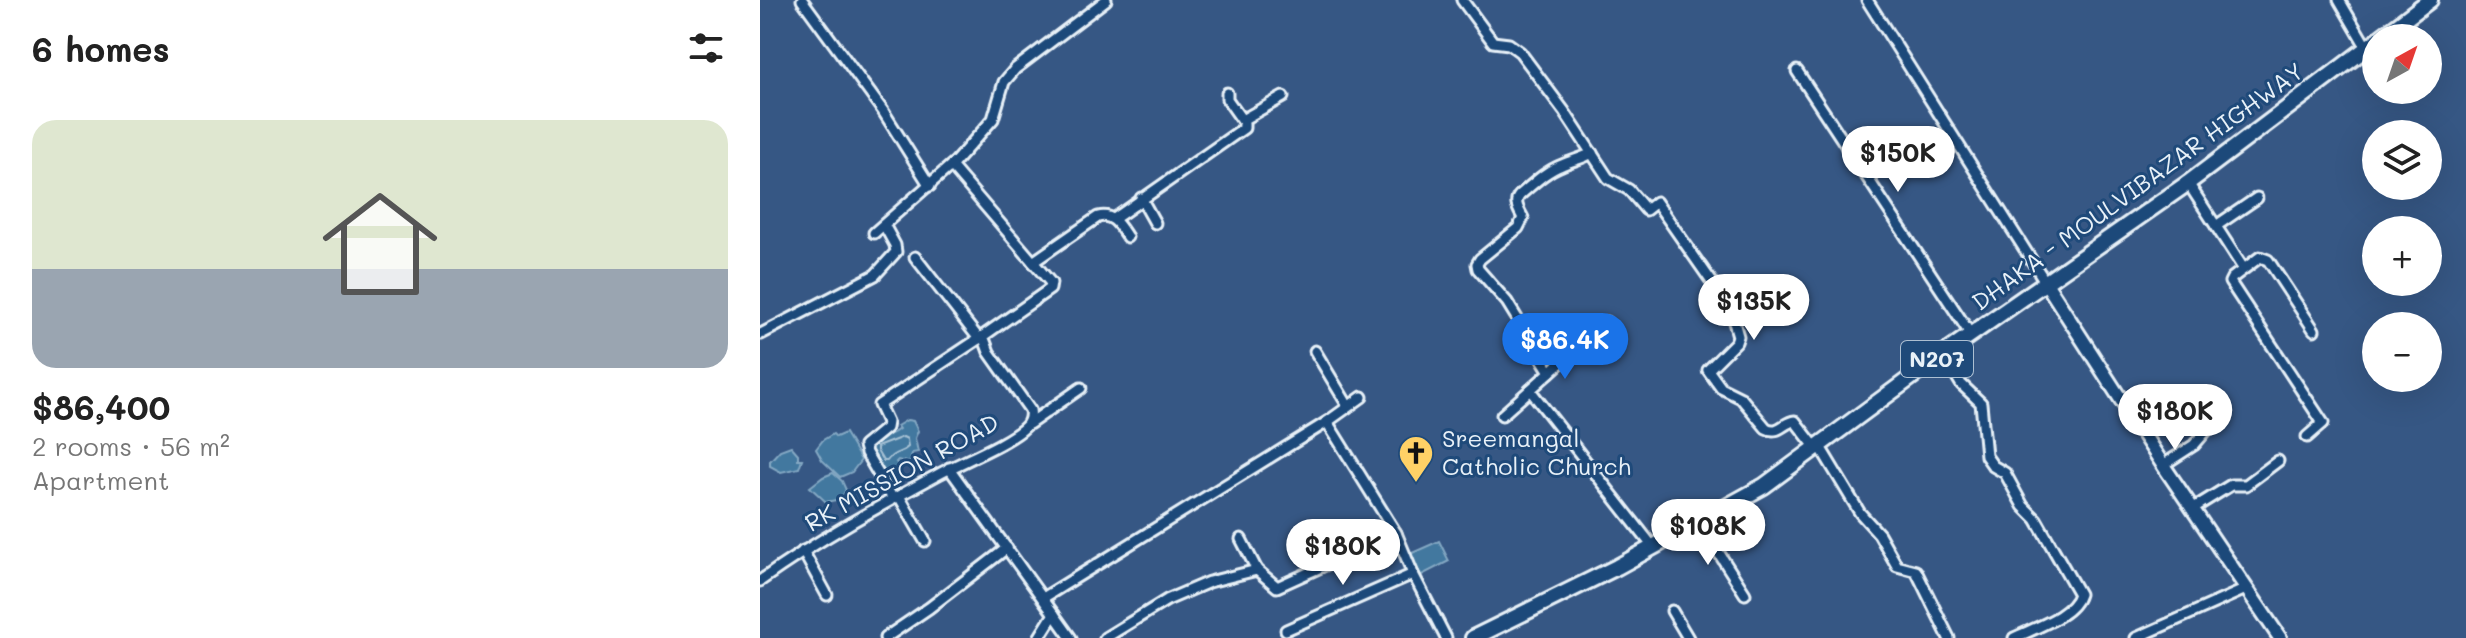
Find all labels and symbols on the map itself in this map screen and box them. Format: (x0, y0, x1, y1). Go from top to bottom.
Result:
north arrow (2362, 24, 2442, 104)
street label: DHAKA - MOULVIBAZAR HIGHWAY (1965, 55, 2309, 317)
pin: $150K (1842, 126, 1954, 194)
pin: $135K (1698, 274, 1810, 342)
pin: $86.4K (1500, 313, 1630, 381)
road number: N207 (1901, 341, 1973, 377)
pin: $180K (2119, 384, 2231, 452)
street label: RK MISSION ROAD (799, 406, 1004, 538)
place label: Sreemangal Catholic Church (1442, 422, 1631, 481)
church icon: Sreemangal Catholic Church (1397, 434, 1435, 484)
pin: $108K (1652, 499, 1764, 567)
pin: $180K (1287, 519, 1399, 587)

